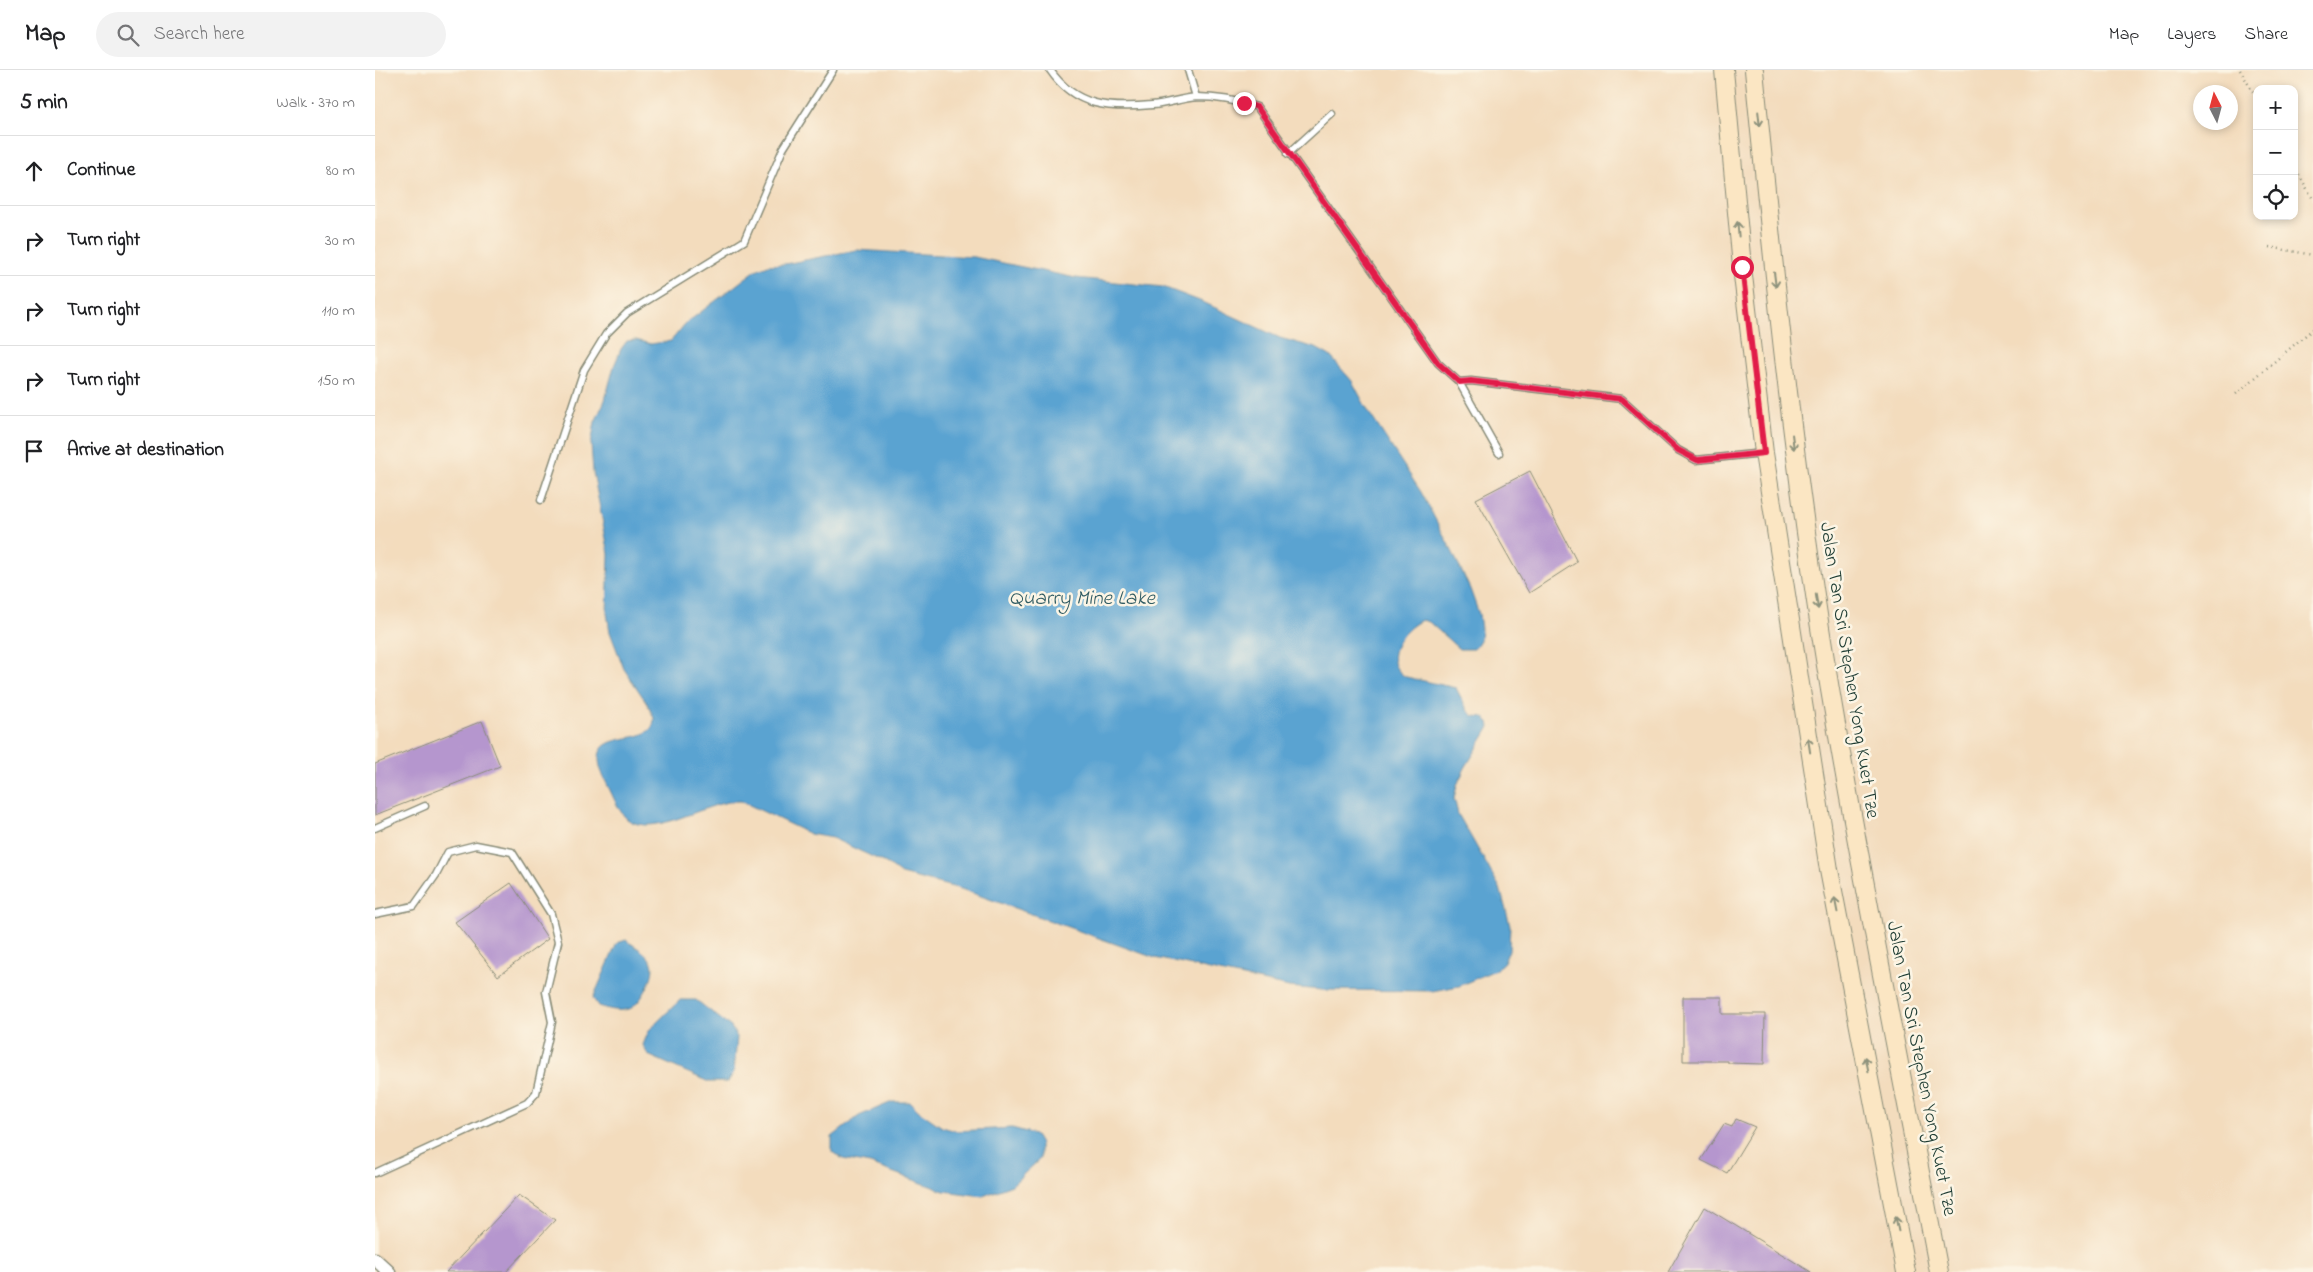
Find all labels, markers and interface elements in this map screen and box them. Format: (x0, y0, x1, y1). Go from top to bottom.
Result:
search box (96, 12, 446, 57)
text: Map (25, 17, 66, 52)
icon: search (114, 21, 142, 49)
text: Search here (154, 21, 245, 48)
text: Map (2109, 22, 2139, 48)
text: Layers (2167, 22, 2217, 48)
text: Share (2245, 22, 2288, 48)
north arrow (2193, 85, 2238, 130)
map controls (2253, 85, 2298, 220)
button: + (2253, 85, 2298, 130)
text: 5 min (20, 88, 68, 118)
text: Walk · 370 m (276, 91, 355, 115)
route end (1233, 92, 1256, 115)
one-way arrow (1754, 110, 1763, 126)
button: − (2253, 130, 2298, 175)
icon: ahead (20, 157, 48, 185)
text: Continue (67, 157, 135, 184)
text: 80 m (326, 159, 355, 183)
button: locate (2253, 175, 2298, 220)
one-way arrow (1733, 222, 1743, 238)
icon: right (20, 227, 48, 255)
text: Turn right (67, 227, 140, 254)
text: 30 m (325, 229, 355, 253)
route start (1731, 256, 1754, 279)
one-way arrow (1770, 272, 1780, 288)
icon: right (20, 297, 48, 325)
text: Turn right (67, 297, 140, 324)
text: 110 m (321, 299, 355, 323)
icon: right (20, 367, 48, 395)
text: Turn right (67, 367, 140, 394)
text: 150 m (317, 369, 355, 393)
one-way arrow (1789, 433, 1799, 449)
icon: arrive (20, 437, 48, 465)
text: Arrive at destination (67, 437, 224, 464)
street label: Jalan Tan Sri Stephen Yong Kuet Tze (1810, 520, 1886, 821)
water label: Quarry Mine Lake (1009, 584, 1157, 614)
one-way arrow (1813, 594, 1823, 610)
one-way arrow (1804, 737, 1814, 753)
one-way arrow (1830, 897, 1840, 913)
street label: Jalan Tan Sri Stephen Yong Kuet Tze (1877, 919, 1963, 1219)
one-way arrow (1861, 1057, 1871, 1073)
one-way arrow (1892, 1216, 1902, 1232)

